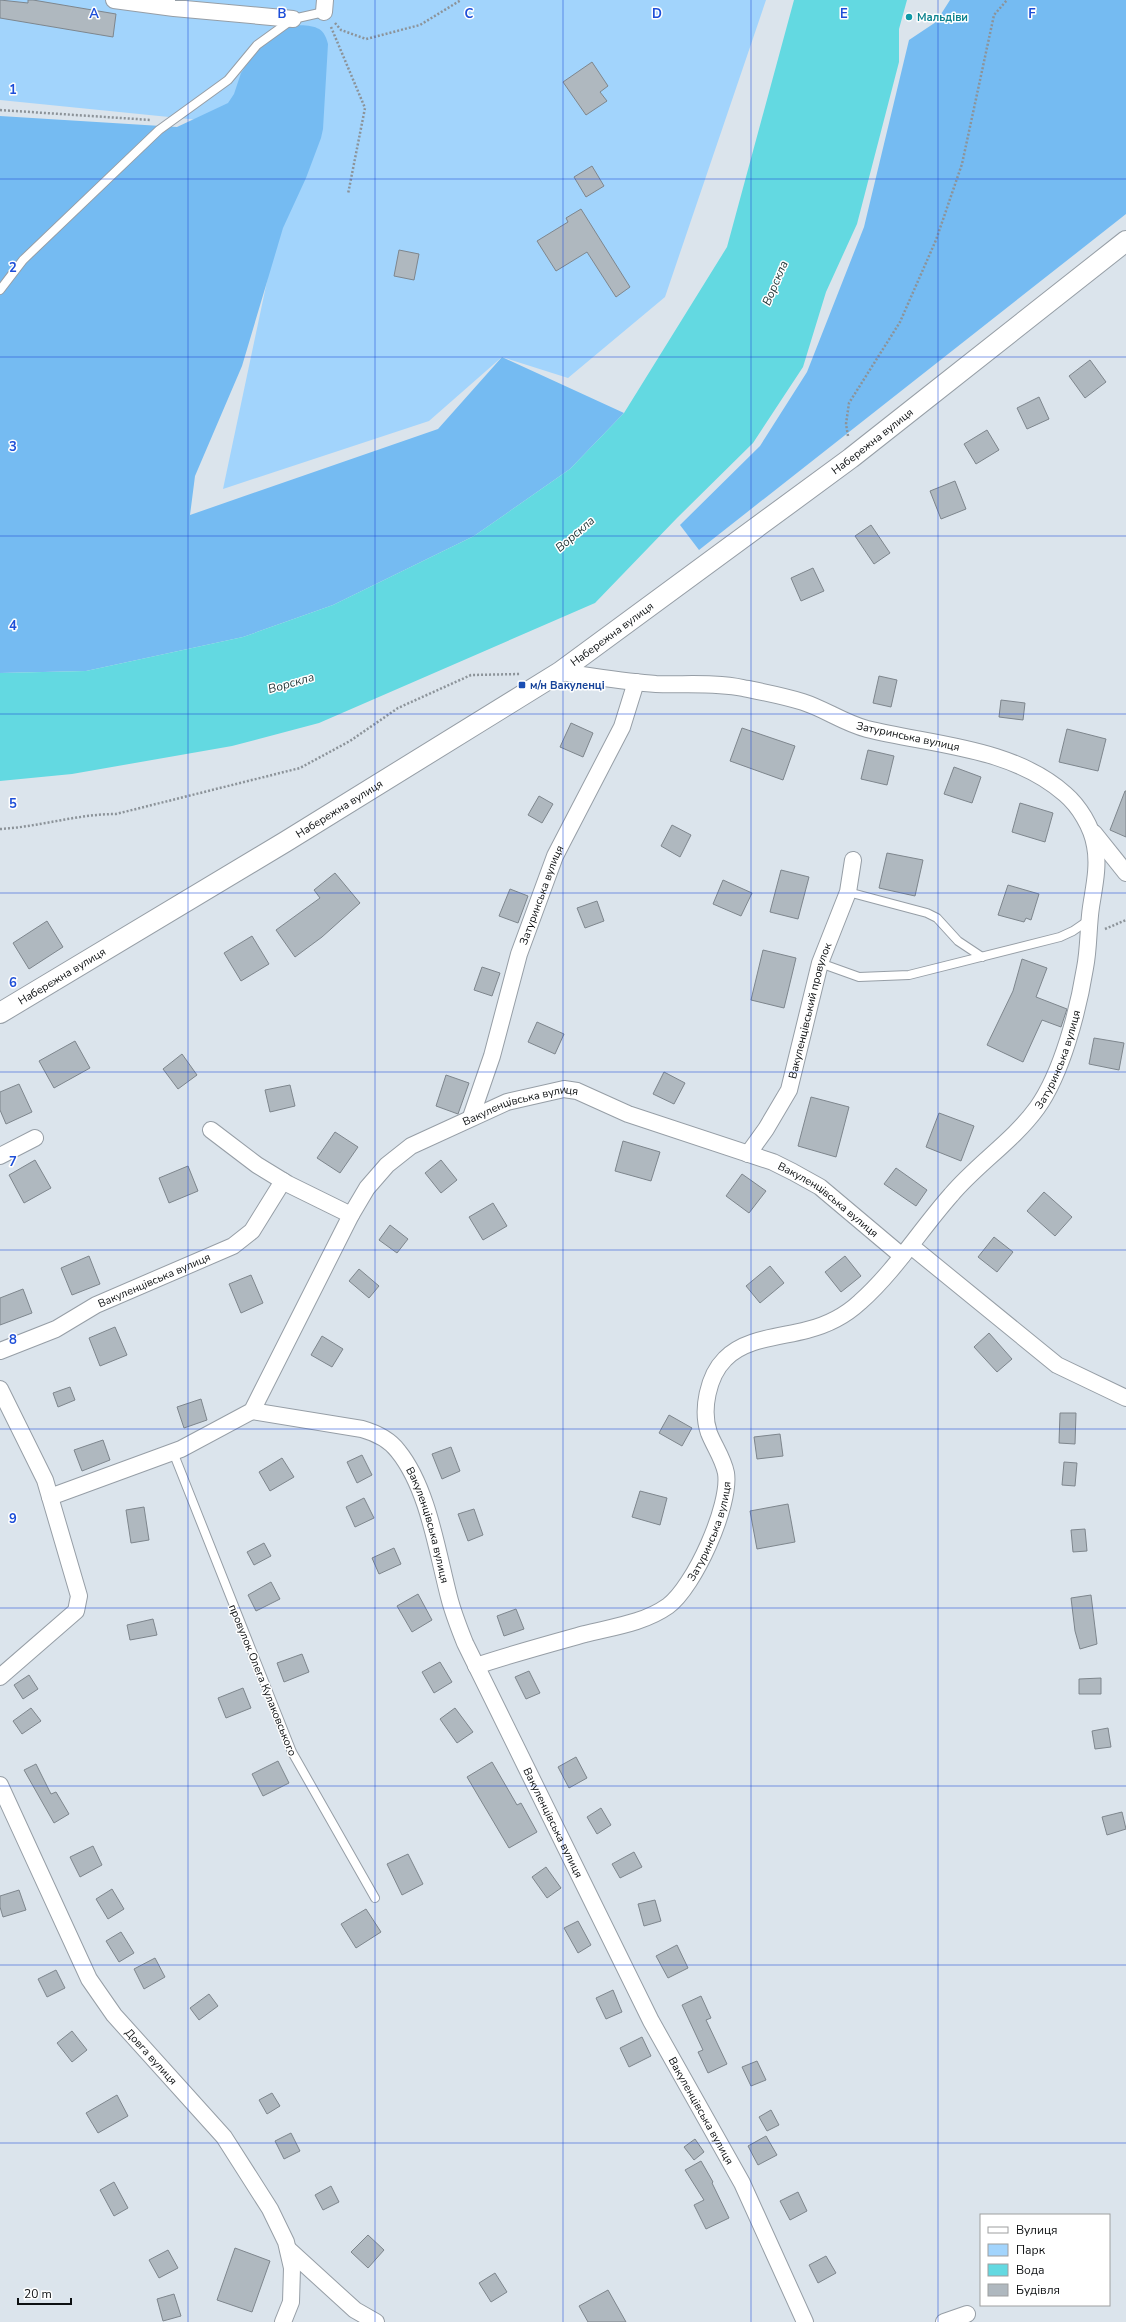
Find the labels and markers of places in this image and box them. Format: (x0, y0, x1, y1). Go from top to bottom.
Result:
place label: Мальдіви (917, 10, 968, 25)
marker: Мальдіви (904, 12, 914, 22)
place label: м/н Вакуленці (530, 678, 605, 693)
marker: м/н Вакуленці (517, 680, 527, 690)

